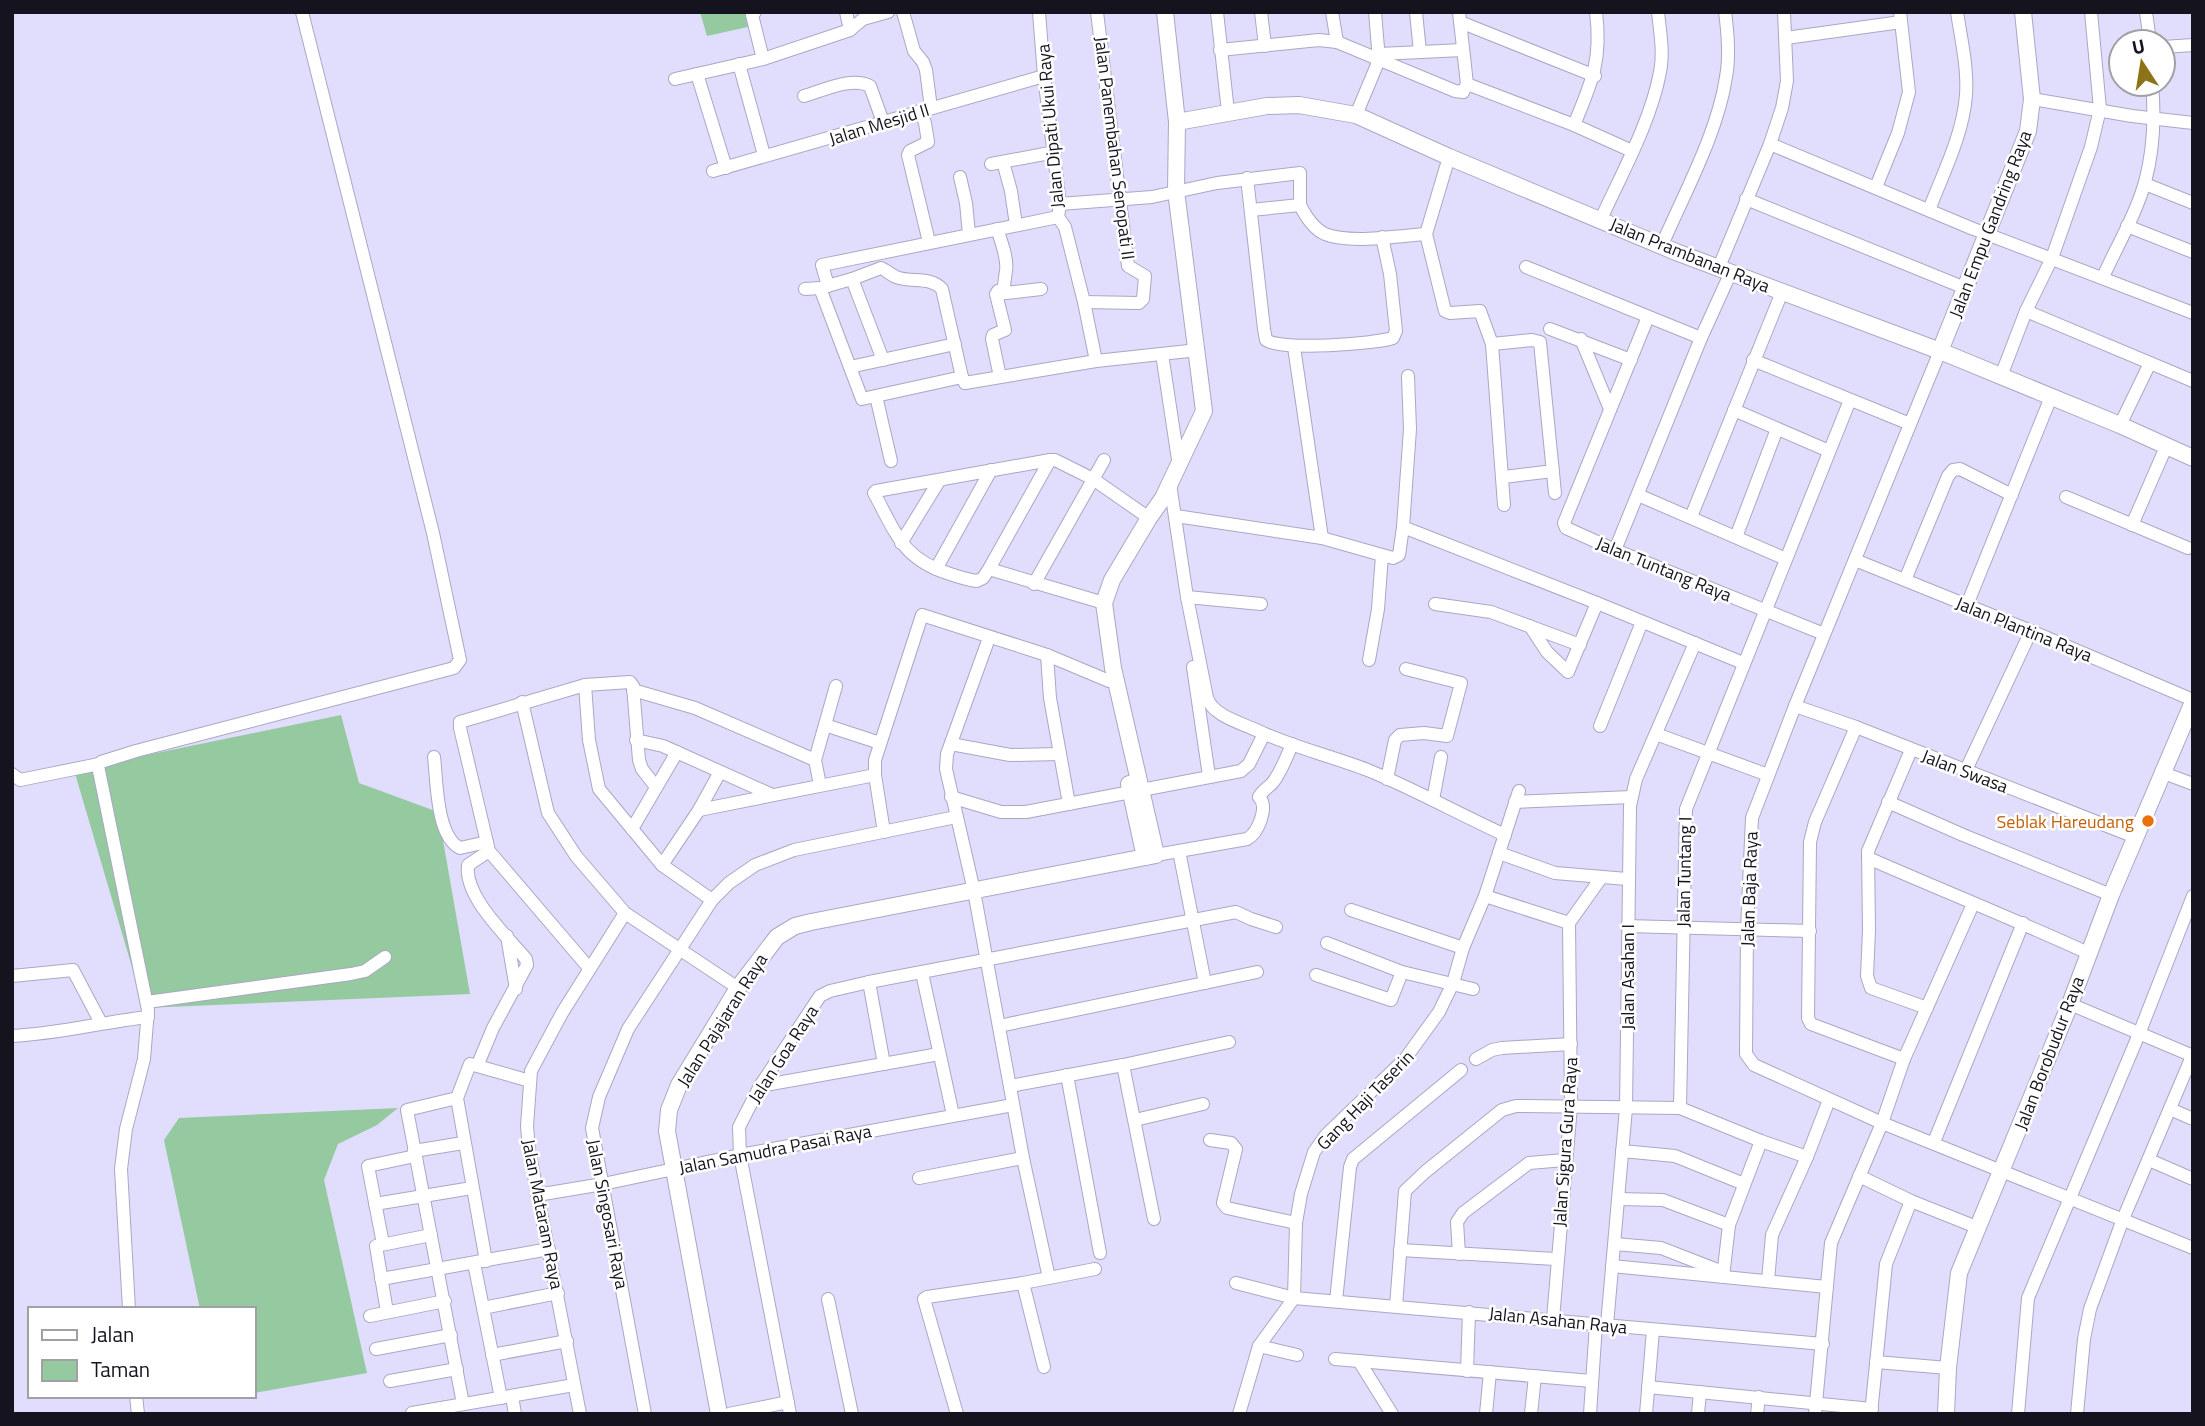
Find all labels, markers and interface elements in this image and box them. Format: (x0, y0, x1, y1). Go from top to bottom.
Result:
north arrow (2107, 28, 2177, 98)
text: U (2129, 30, 2147, 61)
street label: Jalan Panembahan Senopati II (1088, 35, 1142, 261)
street label: Jalan Dipati Ukui Raya (1029, 43, 1071, 209)
street label: Jalan Mesjid II (825, 96, 933, 152)
street label: Jalan Empu Gandring Raya (1942, 126, 2038, 322)
street label: Jalan Prambanan Raya (1606, 211, 1774, 299)
street label: Jalan Tuntang Raya (1592, 530, 1736, 608)
street label: Jalan Plantina Raya (1952, 589, 2096, 669)
street label: Jalan Swasa (1918, 742, 2012, 800)
place label: Seblak Hareudang (1997, 808, 2134, 835)
marker: Seblak Hareudang (2140, 813, 2156, 829)
street label: Jalan Tuntang I (1670, 816, 1698, 928)
street label: Jalan Baja Raya (1733, 831, 1765, 947)
street label: Jalan Asahan I (1614, 924, 1641, 1030)
street label: Jalan Pajajaran Raya (670, 948, 774, 1092)
street label: Jalan Borobudur Raya (2007, 972, 2091, 1134)
street label: Jalan Goa Raya (741, 1000, 825, 1108)
street label: Gang Haji Taserin (1310, 1044, 1420, 1156)
street label: Jalan Sigura Gura Raya (1546, 1056, 1584, 1228)
street label: Jalan Samudra Pasai Raya (676, 1117, 874, 1181)
street label: Jalan Mataram Raya (515, 1137, 571, 1291)
street label: Jalan Singosari Raya (580, 1137, 636, 1291)
street label: Jalan Asahan Raya (1487, 1299, 1629, 1341)
legend (28, 1307, 256, 1398)
text: Jalan (91, 1318, 134, 1350)
text: Taman (91, 1353, 150, 1385)

